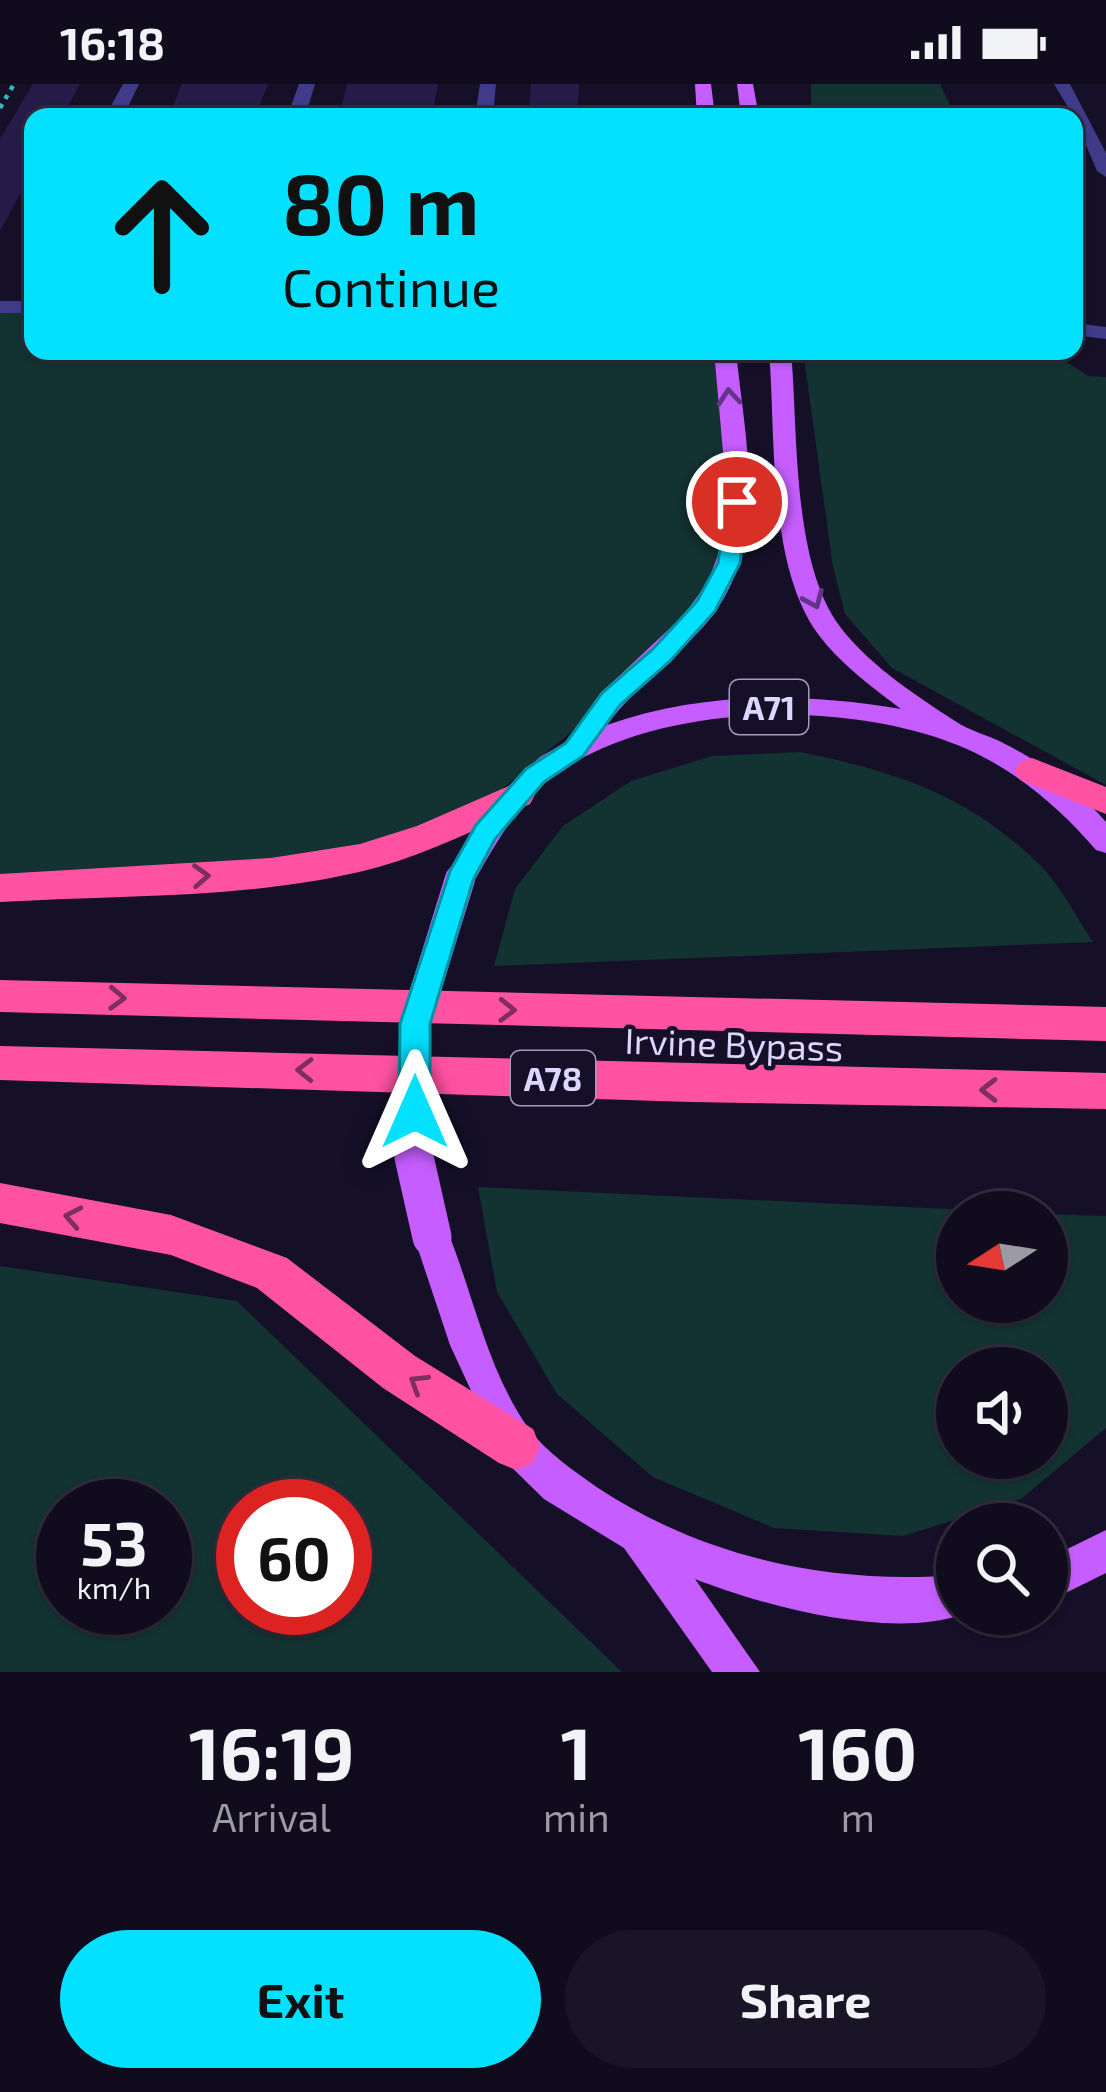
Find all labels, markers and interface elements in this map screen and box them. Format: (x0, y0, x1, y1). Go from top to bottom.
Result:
text: 16:18 (60, 15, 165, 69)
text: 80 m (282, 151, 479, 252)
icon: ahead (84, 156, 240, 312)
text: Continue (282, 253, 500, 318)
one-way arrow (716, 388, 742, 407)
pin (686, 451, 788, 553)
icon: arrive (704, 469, 770, 535)
one-way arrow (800, 588, 824, 609)
road number: A71 (730, 680, 808, 734)
one-way arrow (192, 864, 211, 890)
one-way arrow (108, 984, 127, 1010)
one-way arrow (498, 997, 517, 1023)
street label: Irvine Bypass (624, 1018, 844, 1068)
position arrow (352, 1049, 478, 1175)
road number: A78 (511, 1051, 595, 1105)
one-way arrow (295, 1058, 314, 1084)
one-way arrow (979, 1077, 997, 1103)
north arrow (936, 1191, 1068, 1323)
map controls (936, 1191, 1068, 1635)
one-way arrow (64, 1205, 84, 1231)
button: sound (936, 1347, 1068, 1479)
one-way arrow (409, 1376, 431, 1398)
speed limit sign: 60 (216, 1479, 372, 1635)
button: search (936, 1503, 1068, 1635)
text: 53 (80, 1506, 148, 1578)
text: km/h (77, 1569, 151, 1605)
text: 16:19 (189, 1708, 354, 1794)
text: 1 (561, 1708, 592, 1794)
text: 160 (798, 1708, 917, 1794)
text: Arrival (212, 1793, 331, 1840)
text: min (543, 1793, 610, 1840)
text: m (841, 1793, 875, 1840)
button: Exit (60, 1930, 541, 2068)
button: Share (565, 1930, 1046, 2068)

